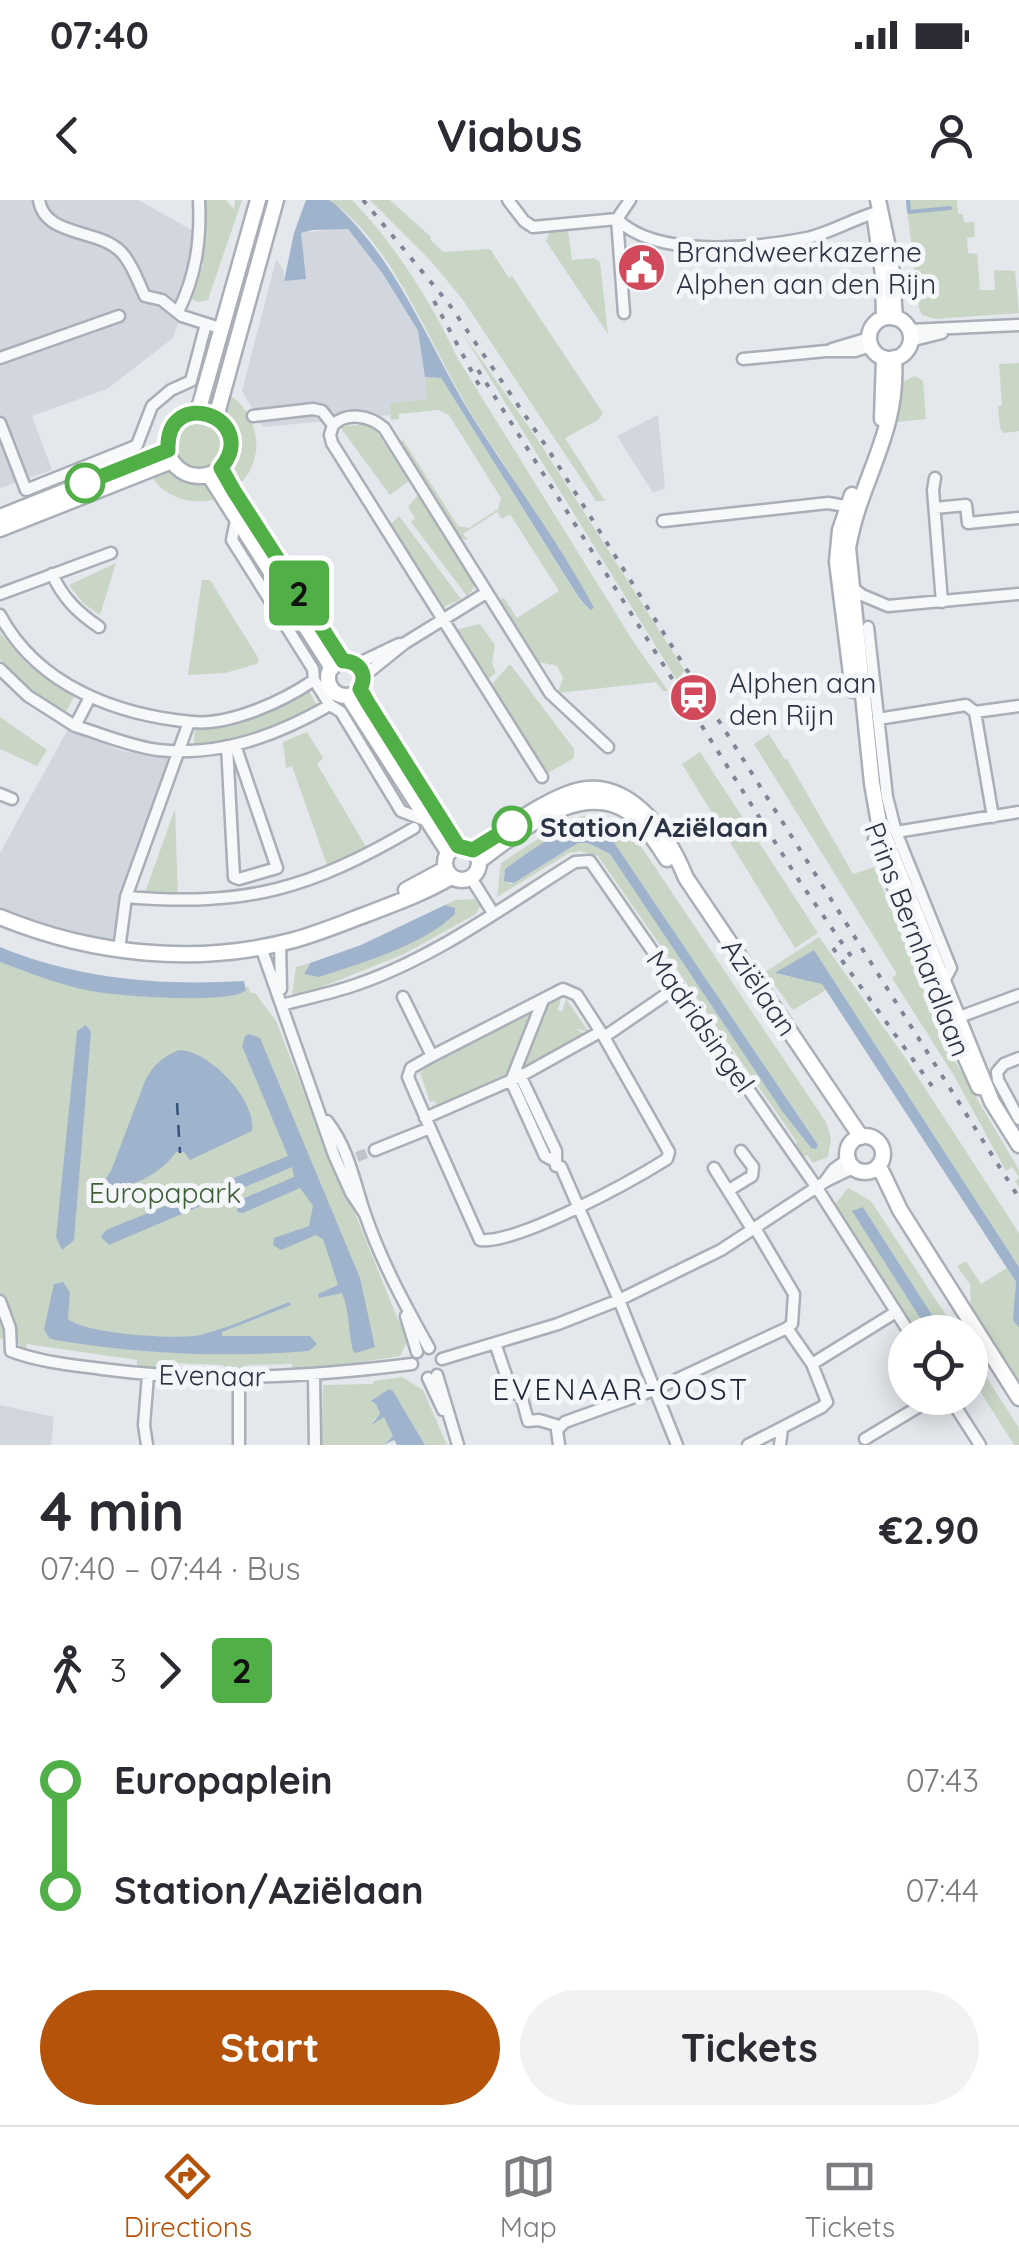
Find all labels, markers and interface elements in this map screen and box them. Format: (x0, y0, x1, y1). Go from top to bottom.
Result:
text: 07:40 (50, 11, 149, 59)
text: Viabus (437, 107, 582, 163)
icon: back (40, 108, 95, 163)
icon: person (924, 108, 979, 163)
place label: Brandweerkazerne Alphen aan den Rijn (676, 234, 936, 301)
public building icon: Brandweerkazerne Alphen aan den Rijn (615, 241, 667, 293)
unlabelled marker (66, 464, 104, 502)
line badge: 2 (266, 560, 332, 626)
text: 2 (289, 571, 309, 615)
place label: Alphen aan den Rijn (729, 665, 876, 732)
station icon: Alphen aan den Rijn (668, 672, 720, 724)
marker: Station/Aziëlaan (493, 807, 531, 845)
place label: Station/Aziëlaan (540, 809, 768, 844)
street label: Prins Bernhardlaan (857, 817, 979, 1061)
street label: Aziëlaan (715, 932, 805, 1042)
street label: Madridsingel (639, 943, 763, 1099)
park label: Europapark (89, 1175, 241, 1210)
map controls (888, 1315, 988, 1415)
button: locate (888, 1315, 988, 1415)
street label: Evenaar (158, 1357, 266, 1393)
district label: EVENAAR-OOST (492, 1370, 750, 1408)
text: 4 min (40, 1476, 184, 1545)
text: €2.90 (879, 1506, 979, 1554)
text: 07:40 – 07:44 · Bus (40, 1548, 301, 1588)
icon: walk (40, 1643, 95, 1698)
icon: forward (142, 1643, 197, 1698)
text: 2 (232, 1648, 252, 1692)
text: 3 (110, 1650, 127, 1690)
text: Europaplein (114, 1756, 333, 1804)
text: 07:43 (906, 1760, 979, 1800)
text: Station/Aziëlaan (114, 1866, 424, 1914)
text: 07:44 (906, 1870, 979, 1910)
button: Start (40, 1990, 500, 2105)
button: Tickets (520, 1990, 979, 2105)
tab: Directions (124, 2149, 252, 2244)
tab: Map (500, 2149, 557, 2244)
tab: Tickets (804, 2149, 895, 2244)

